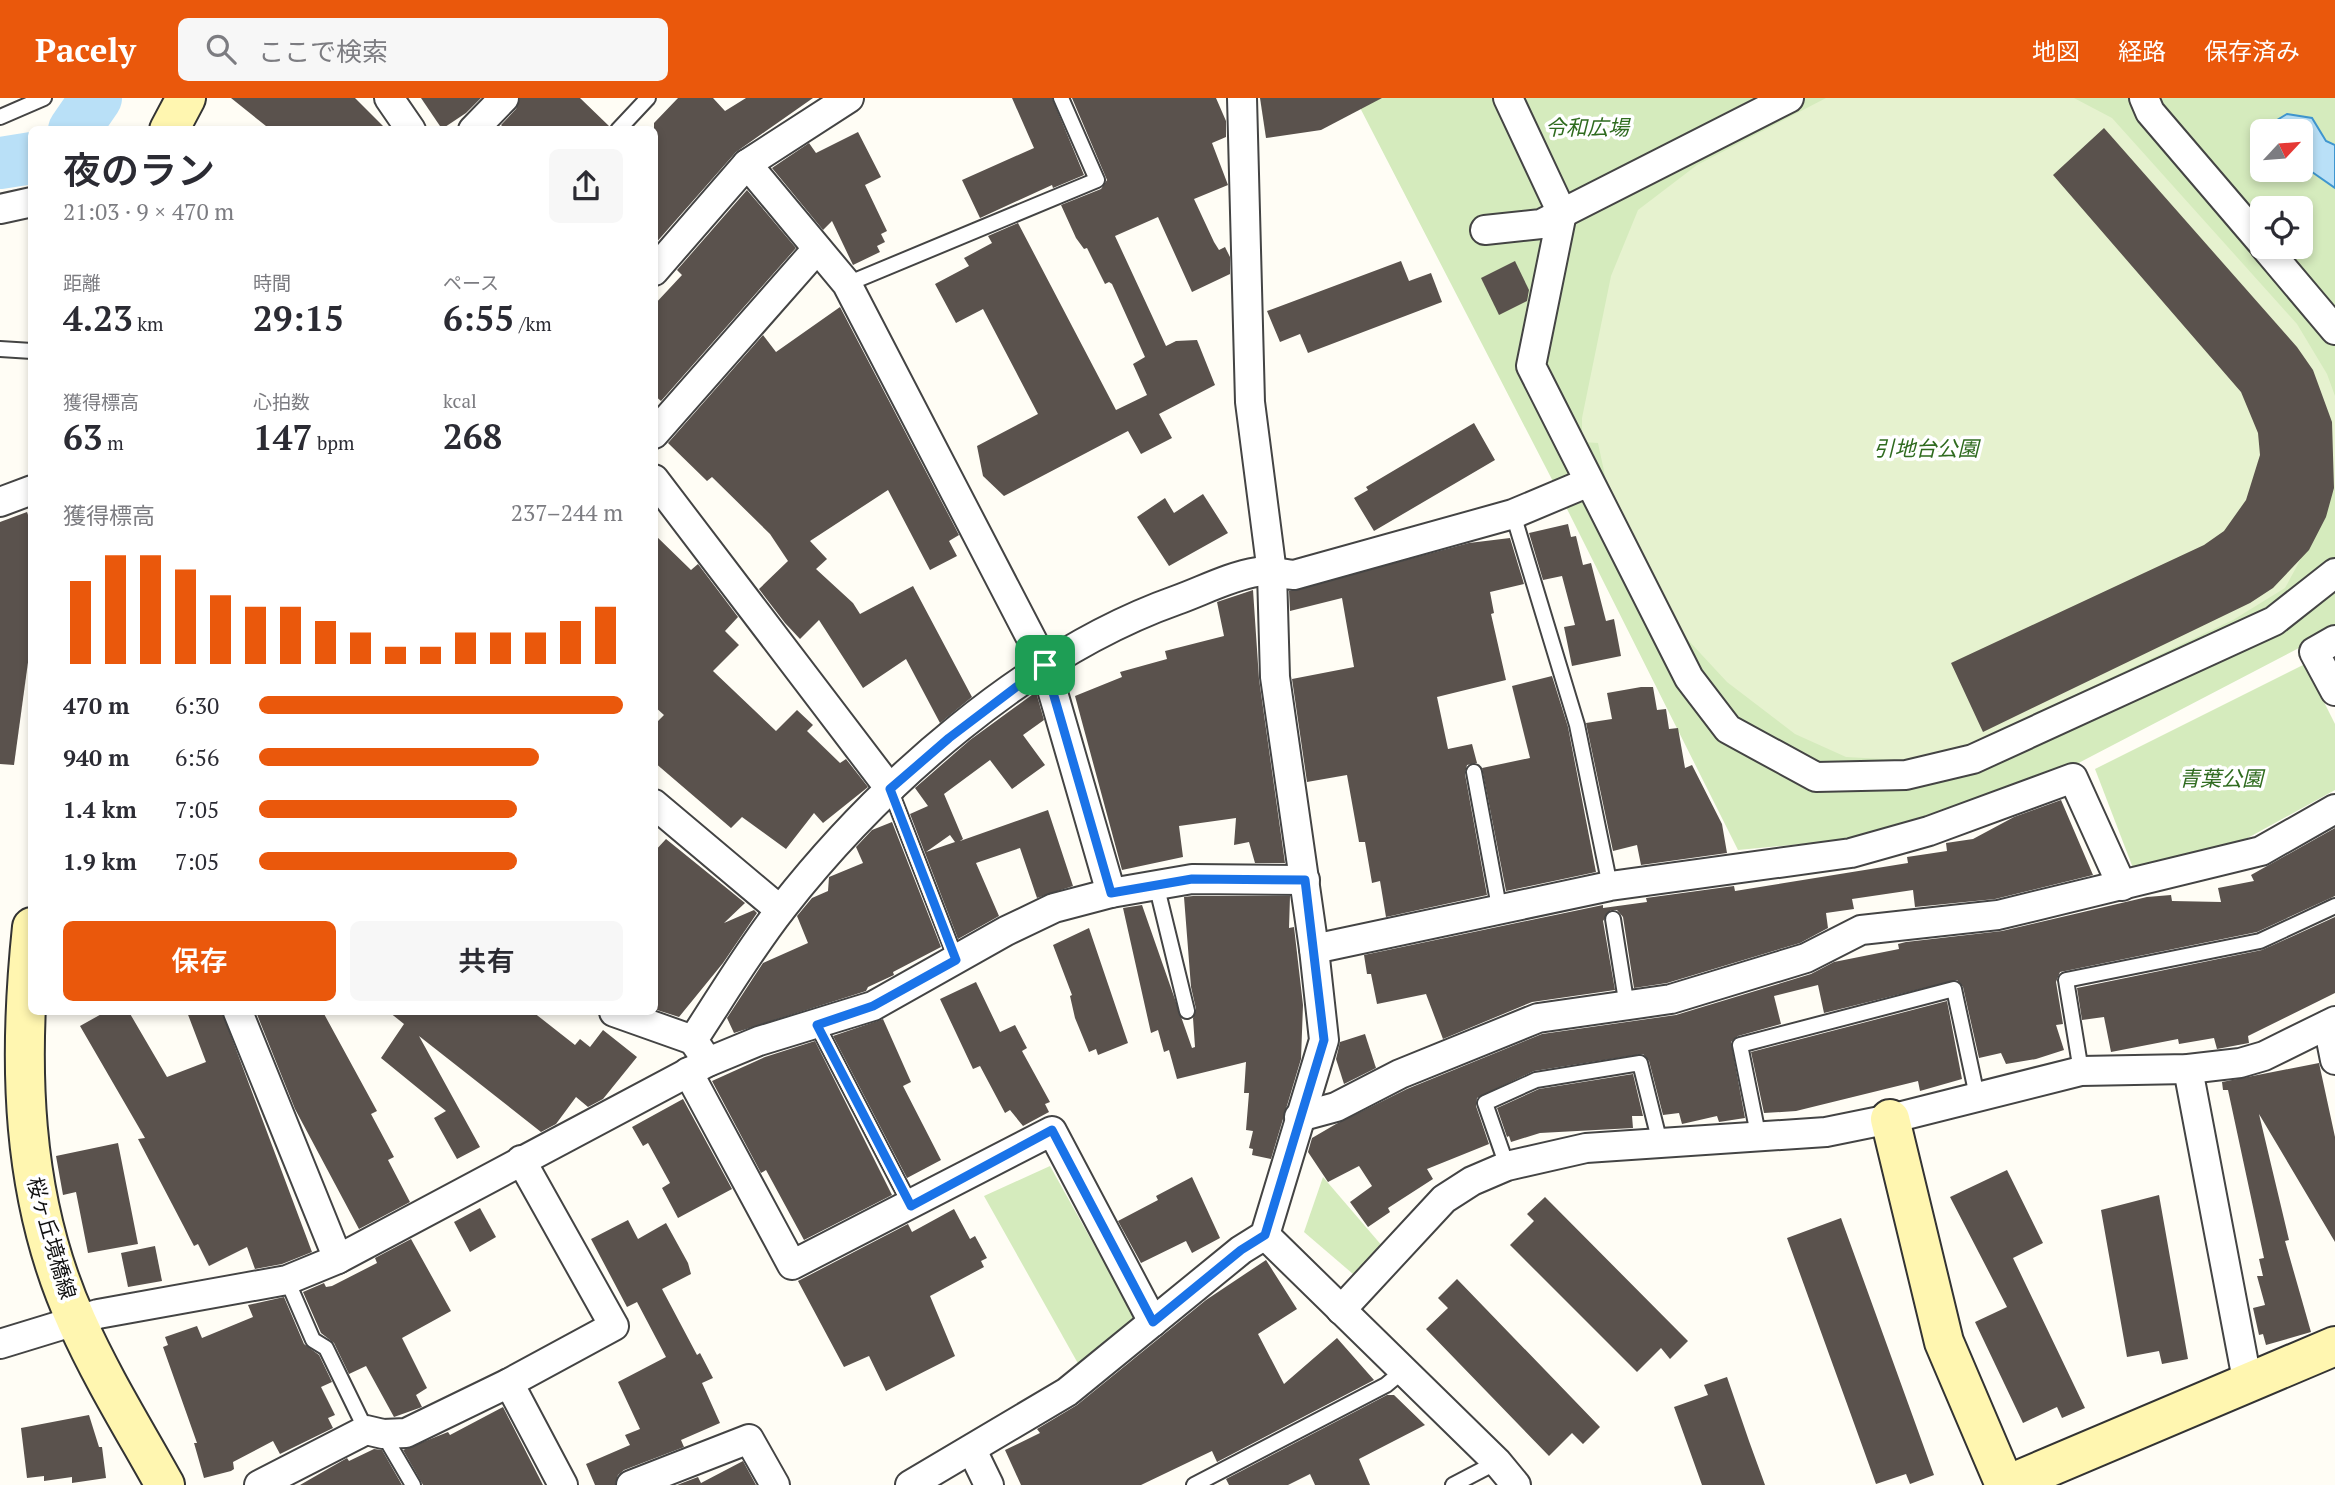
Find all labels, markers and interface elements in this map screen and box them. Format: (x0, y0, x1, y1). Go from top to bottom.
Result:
search box (178, 18, 668, 81)
text: Pacely (35, 28, 136, 71)
icon: search (202, 30, 240, 68)
text: ここで検索 (258, 34, 388, 68)
text: 地図 (2032, 35, 2080, 67)
text: 経路 (2118, 35, 2166, 67)
text: 保存済み (2204, 35, 2300, 67)
park label: 令和広場 (1545, 113, 1631, 141)
north arrow (2250, 119, 2314, 182)
map controls (2250, 119, 2313, 259)
text: 夜のラン (63, 145, 215, 195)
button: share (549, 149, 623, 223)
text: 21:03 · 9 × 470 m (63, 196, 234, 227)
button: locate (2250, 196, 2313, 259)
text: 距離 (63, 270, 101, 295)
text: 時間 (253, 270, 291, 295)
text: ペース (443, 270, 499, 295)
text: 4.23 (63, 295, 133, 341)
text: 29:15 (253, 295, 344, 341)
text: 6:55 (443, 295, 514, 341)
text: km (133, 311, 164, 336)
text: /km (514, 311, 552, 336)
text: kcal (443, 388, 477, 413)
text: 獲得標高 (63, 389, 139, 414)
text: 心拍数 (253, 389, 310, 414)
text: 268 (443, 413, 502, 459)
text: 63 (63, 414, 103, 460)
text: 147 (253, 414, 312, 460)
text: m (103, 430, 124, 455)
text: bpm (312, 430, 354, 455)
park label: 引地台公園 (1874, 434, 1981, 462)
text: 237–244 m (511, 497, 623, 528)
text: 獲得標高 (63, 500, 155, 531)
pin (1015, 635, 1075, 695)
icon: arrive (1026, 646, 1064, 684)
text: 470 m (63, 690, 129, 721)
text: 6:30 (175, 690, 219, 721)
text: 940 m (63, 742, 129, 773)
text: 6:56 (175, 742, 219, 773)
park label: 青葉公園 (2179, 764, 2266, 792)
text: 1.4 km (63, 794, 137, 825)
text: 7:05 (175, 794, 219, 825)
text: 1.9 km (63, 846, 137, 877)
text: 7:05 (175, 846, 219, 877)
button: 保存 (63, 921, 336, 1001)
button: 共有 (350, 921, 623, 1001)
street label: 桜ヶ丘境橋線 (21, 1174, 83, 1302)

